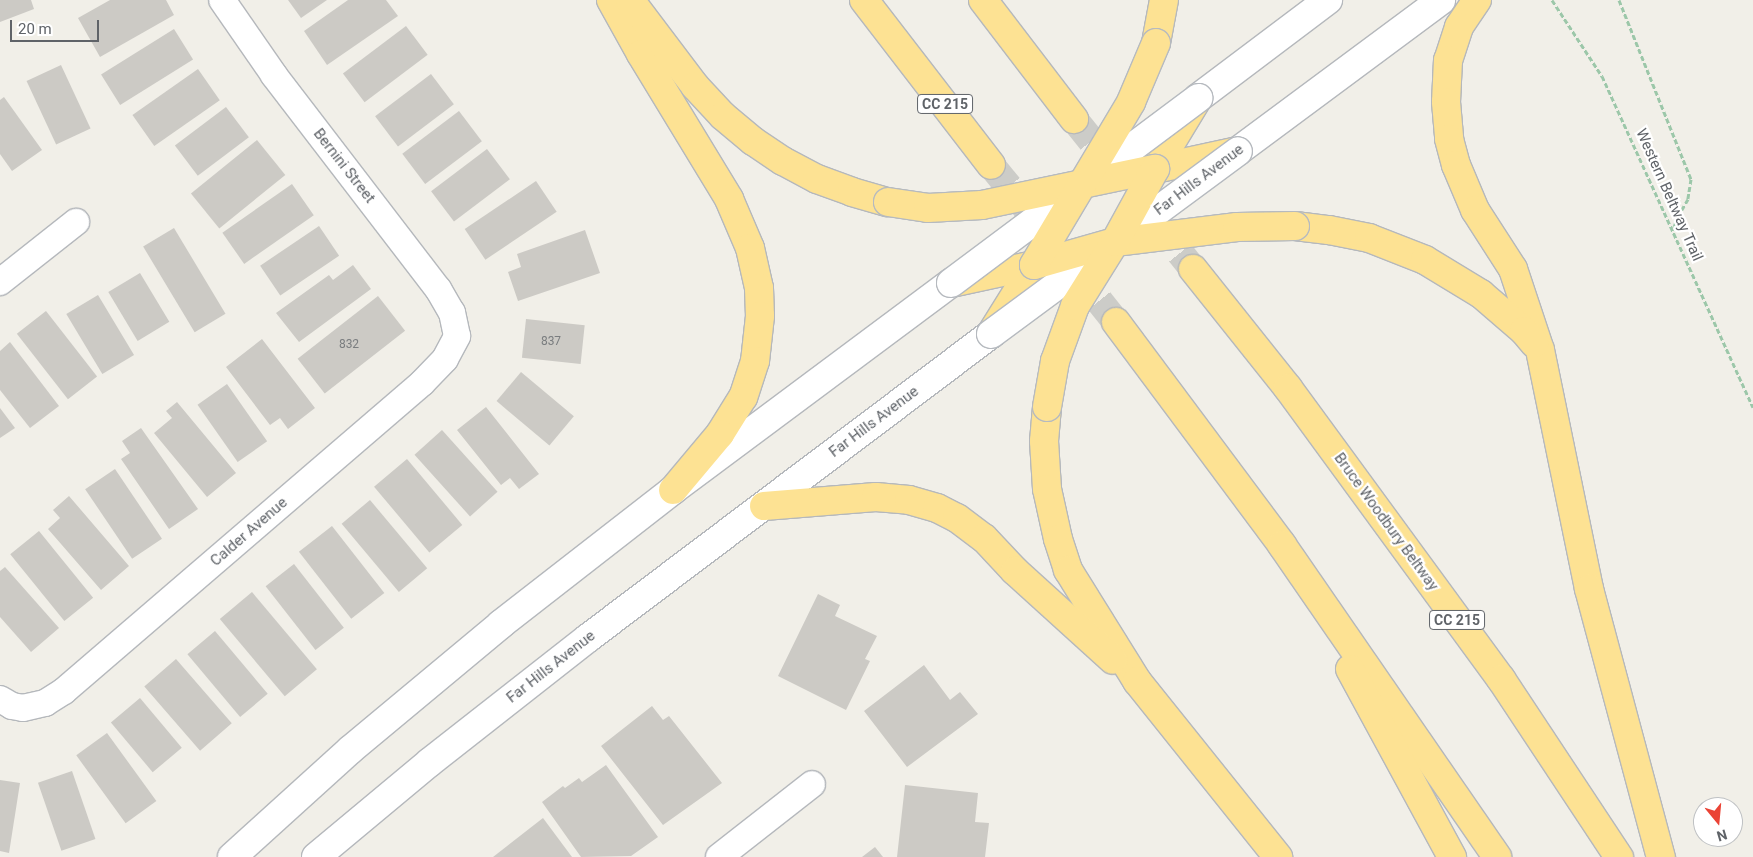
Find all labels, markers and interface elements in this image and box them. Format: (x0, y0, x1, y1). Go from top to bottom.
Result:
scale bar (12, 10, 101, 42)
text: 20 m (18, 20, 52, 38)
road number: CC 215 (916, 92, 974, 116)
street label: Bernini Street (309, 125, 379, 207)
street label: Western Beltway Trail (1632, 126, 1706, 264)
street label: Far Hills Avenue (1151, 141, 1247, 219)
house number: 837 (541, 335, 561, 349)
house number: 832 (339, 338, 359, 352)
street label: Far Hills Avenue (826, 383, 922, 461)
street label: Bruce Woodbury Beltway (1330, 450, 1442, 594)
street label: Calder Avenue (207, 494, 291, 570)
road number: CC 215 (1428, 608, 1486, 632)
street label: Far Hills Avenue (503, 627, 599, 707)
north arrow (1693, 797, 1743, 847)
text: N (1715, 826, 1729, 844)

